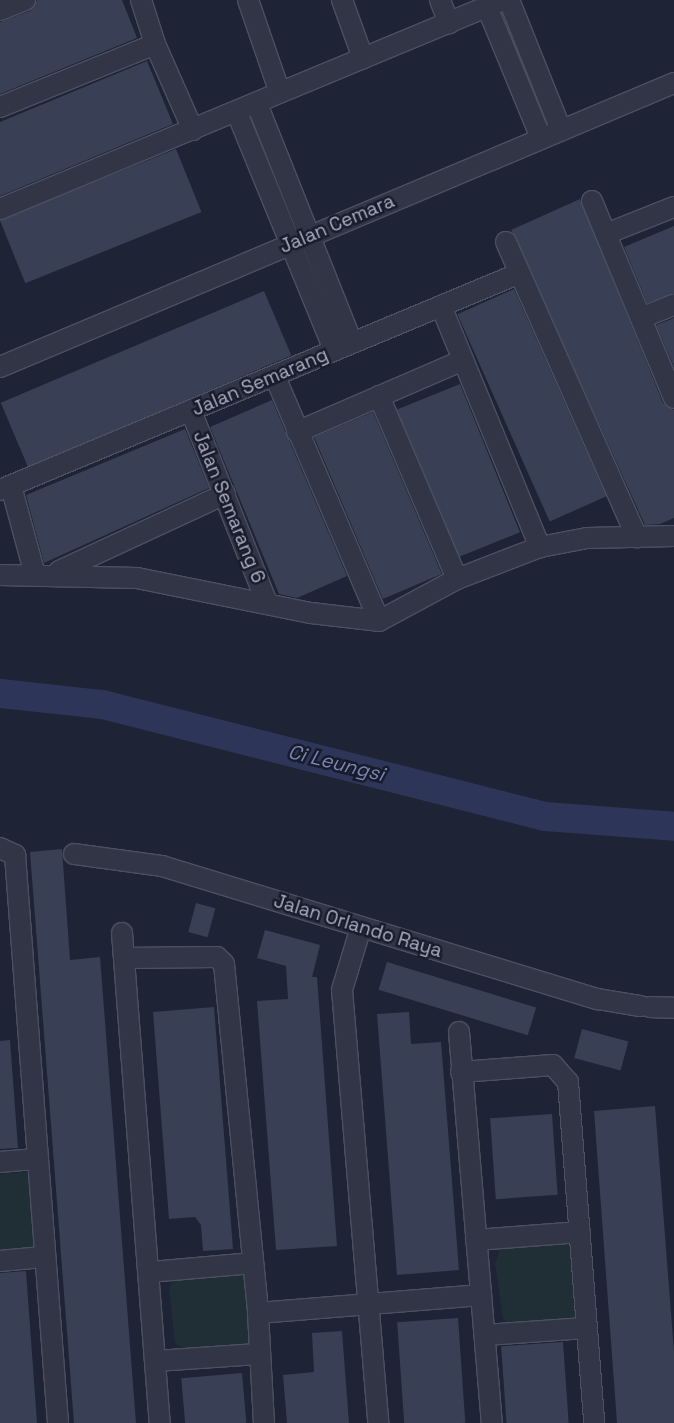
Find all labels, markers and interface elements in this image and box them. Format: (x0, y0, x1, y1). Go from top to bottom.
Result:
street label: Jalan Cemara (276, 190, 398, 258)
street label: Jalan Semarang (189, 343, 331, 421)
street label: Jalan Semarang 6 (188, 428, 270, 586)
water label: Ci Leungsi (285, 739, 387, 787)
street label: Jalan Orlando Raya (271, 890, 445, 962)

